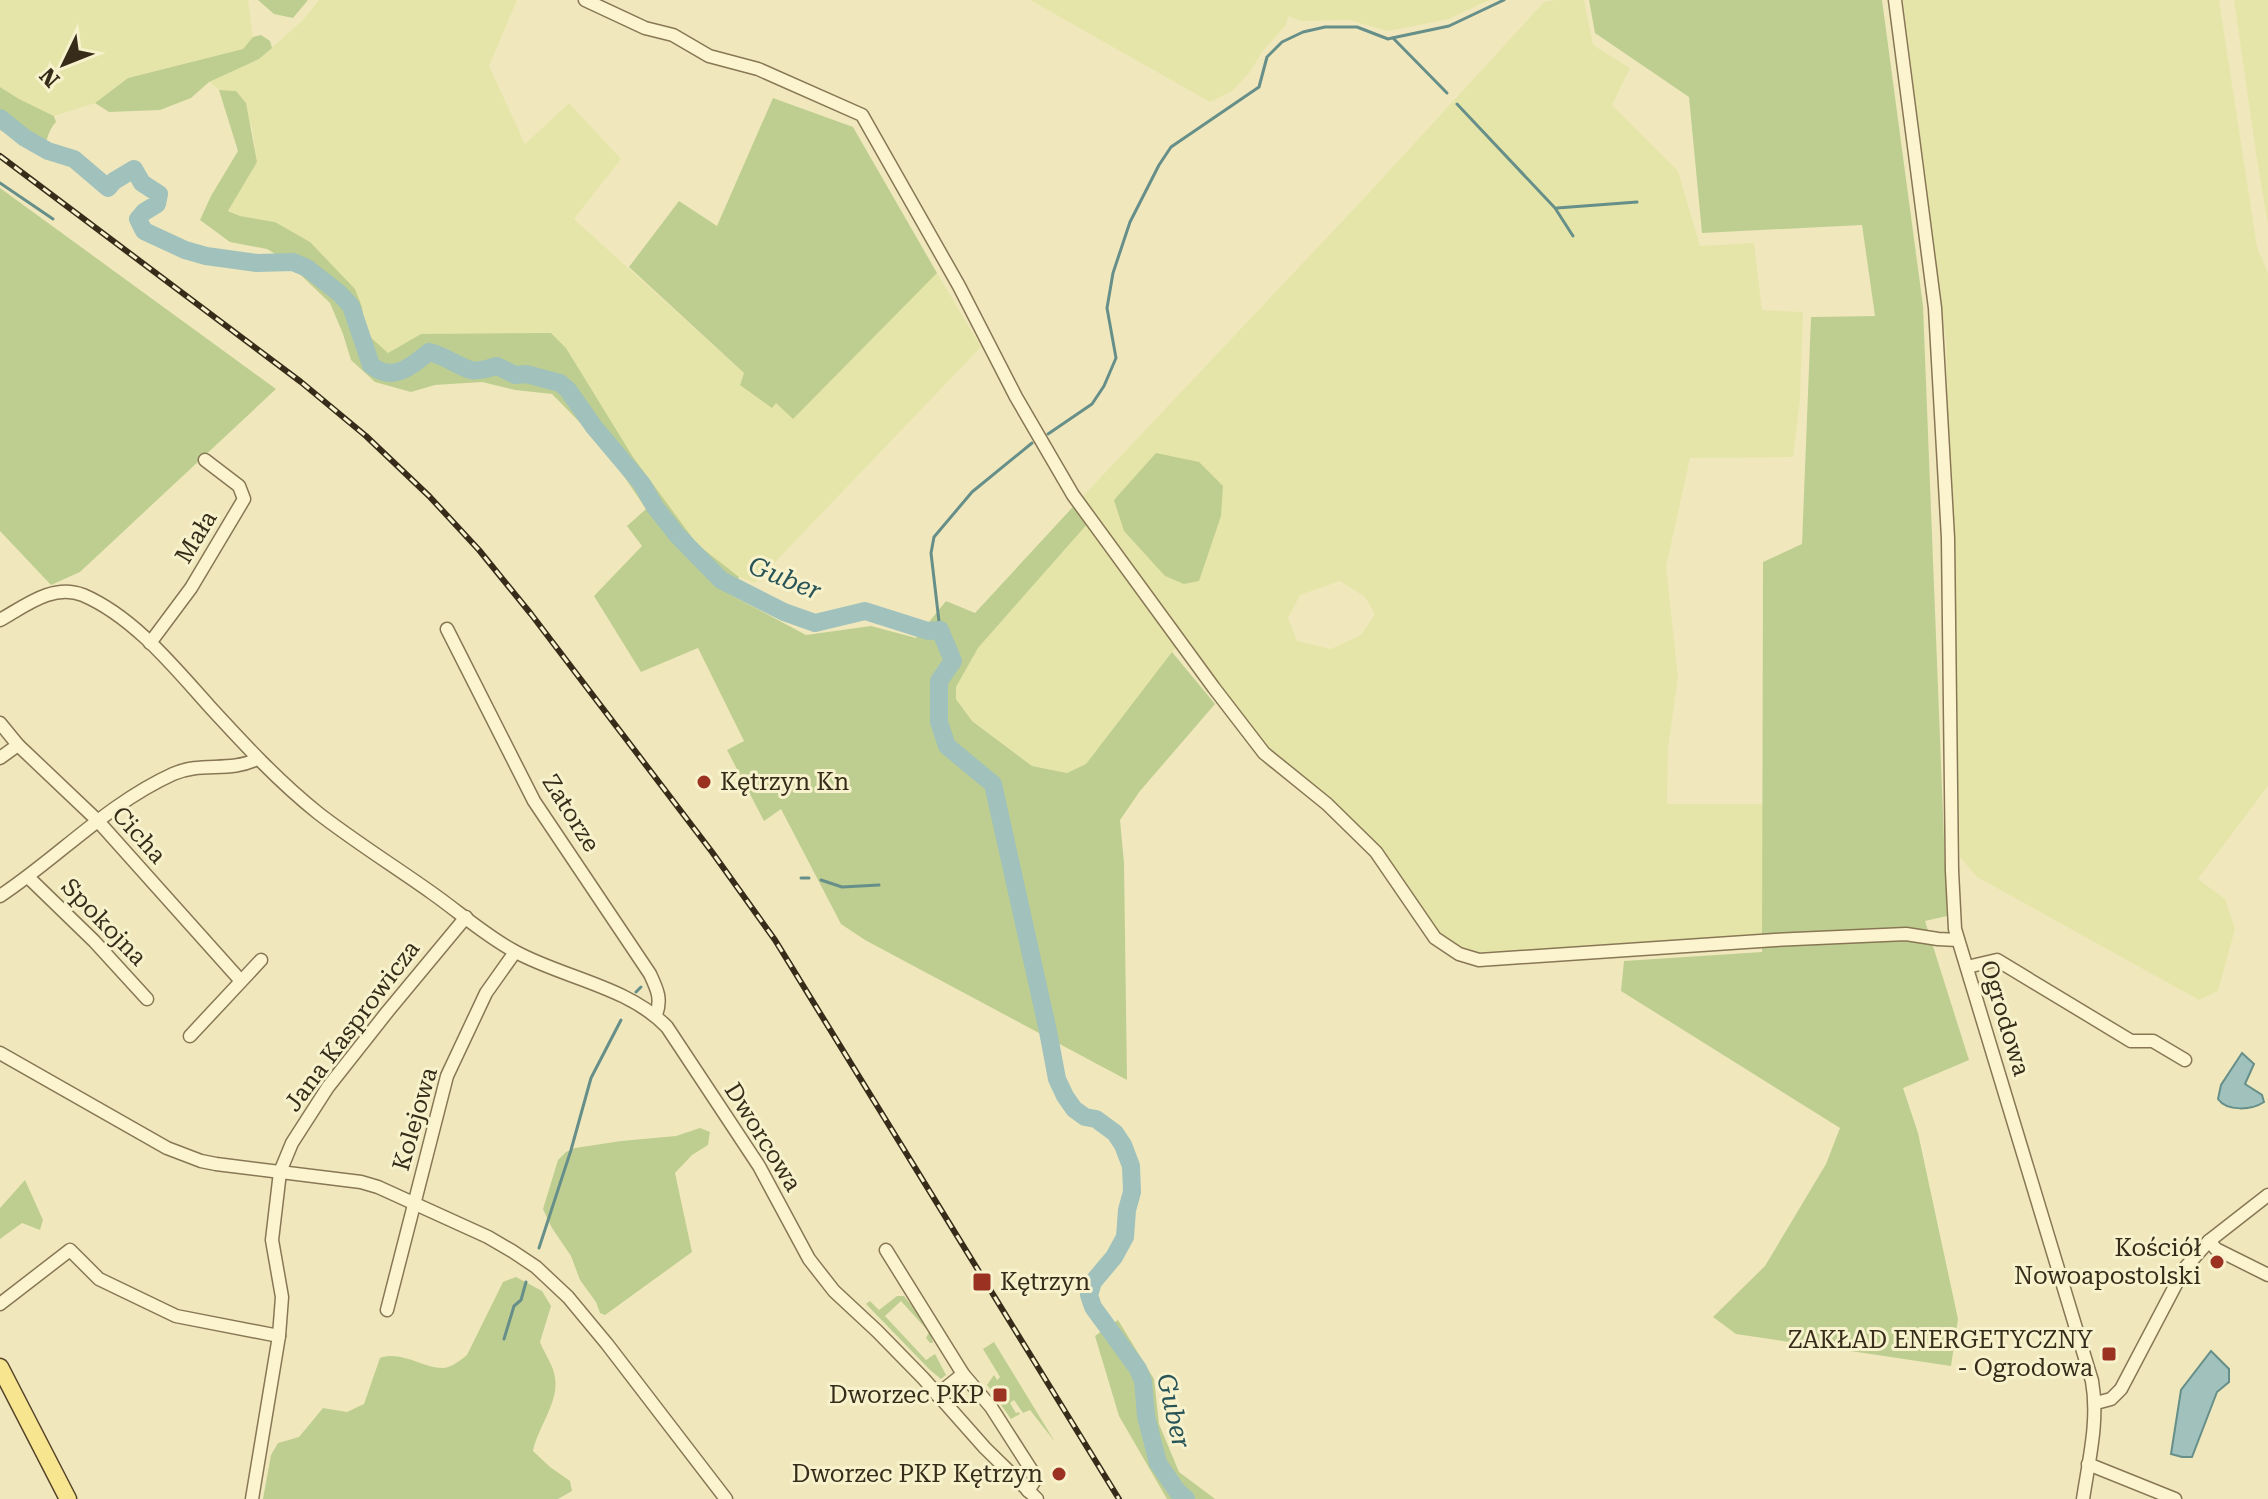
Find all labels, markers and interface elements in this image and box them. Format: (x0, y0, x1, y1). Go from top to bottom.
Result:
north arrow (24, 24, 104, 104)
text: N (35, 63, 65, 92)
street label: Mała (170, 506, 222, 568)
water label: Guber (744, 550, 826, 606)
place label: Kętrzyn Kn (720, 768, 849, 796)
street label: Zatorze (536, 769, 606, 857)
marker: Kętrzyn Kn (695, 773, 713, 791)
street label: Cicha (106, 801, 172, 869)
street label: Spokojna (56, 873, 152, 971)
street label: Jana Kasprowicza (279, 935, 425, 1117)
street label: Ogrodowa (1974, 957, 2036, 1079)
street label: Kolejowa (387, 1064, 443, 1174)
street label: Dworcowa (719, 1078, 807, 1196)
place label: Kościół Nowoapostolski (2014, 1234, 2201, 1290)
marker: Kościół Nowoapostolski (2208, 1253, 2226, 1271)
place label: Kętrzyn (1000, 1268, 1090, 1296)
marker: Kętrzyn (971, 1271, 993, 1293)
place label: ZAKŁAD ENERGETYCZNY - Ogrodowa (1788, 1326, 2094, 1382)
marker: ZAKŁAD ENERGETYCZNY - Ogrodowa (2100, 1345, 2118, 1363)
water label: Guber (1151, 1371, 1197, 1451)
place label: Dworzec PKP (829, 1381, 984, 1409)
marker: Dworzec PKP (991, 1386, 1009, 1404)
place label: Dworzec PKP Kętrzyn (792, 1460, 1043, 1488)
marker: Dworzec PKP Kętrzyn (1050, 1465, 1068, 1483)

